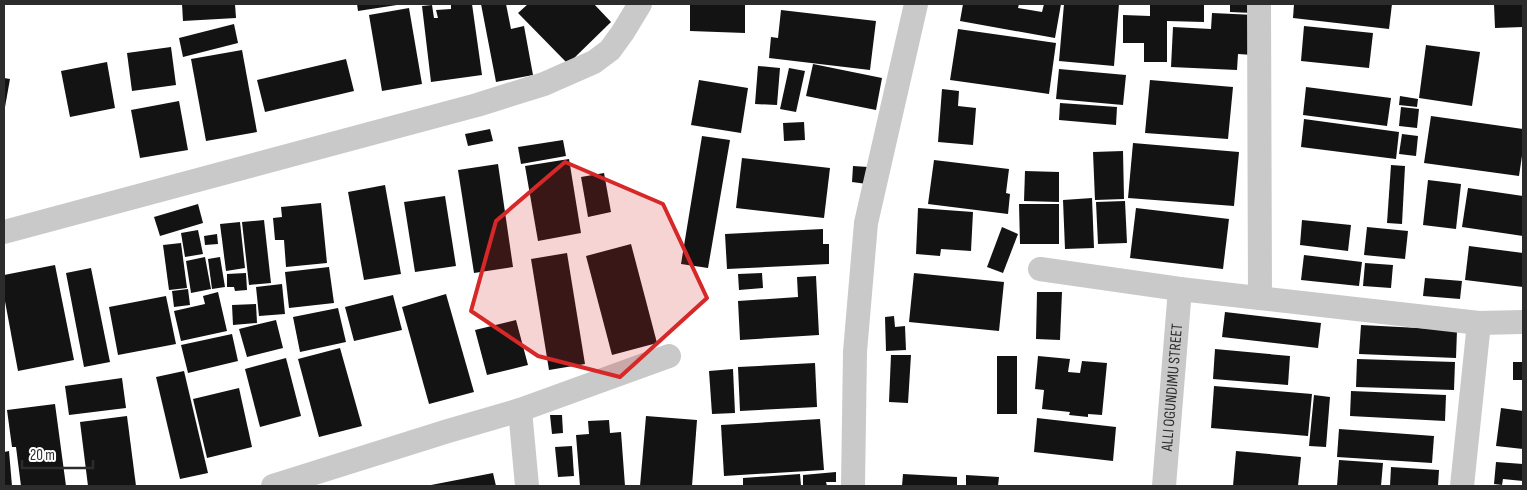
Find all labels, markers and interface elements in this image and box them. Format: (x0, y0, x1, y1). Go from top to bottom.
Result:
street label: ALLI OGUNDIMU STREET (1157, 322, 1187, 453)
scale bar (22, 438, 94, 470)
text: 20 m (30, 446, 55, 465)

